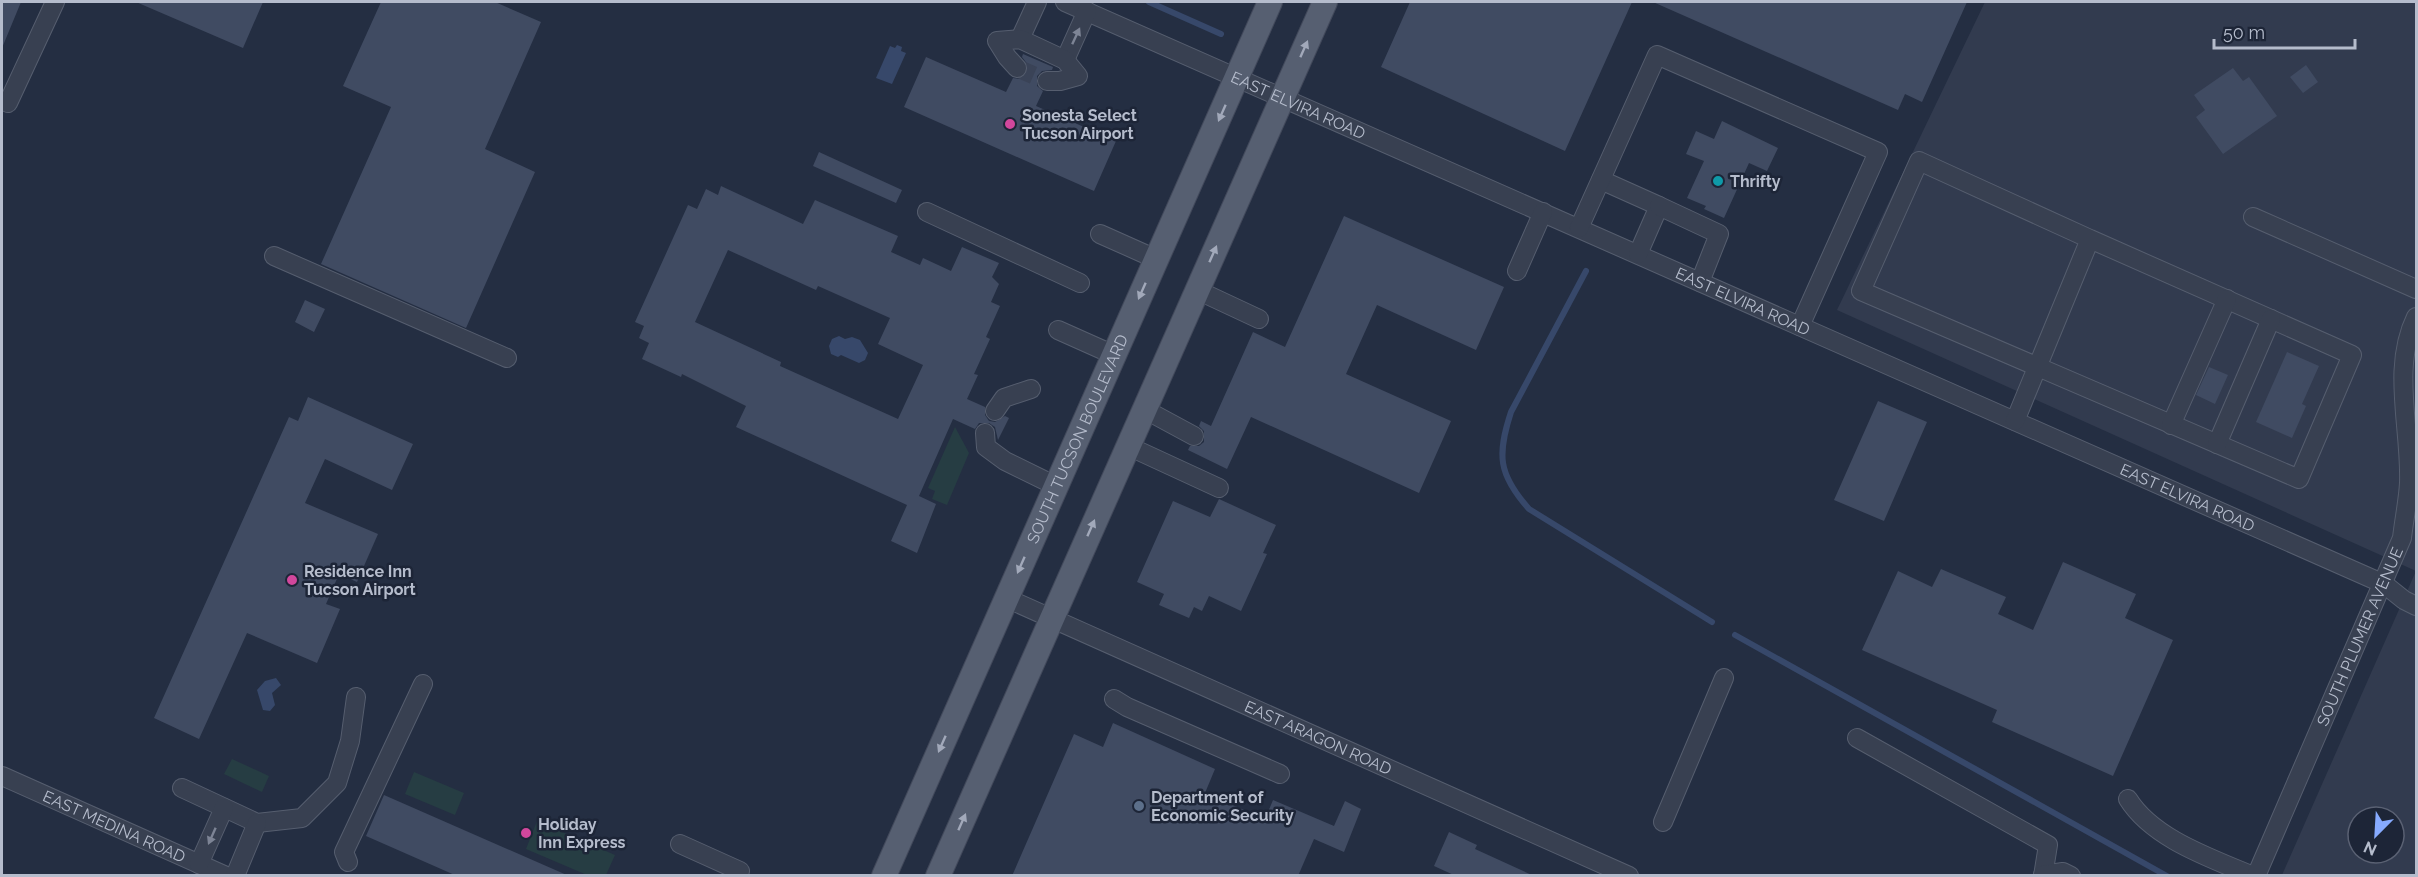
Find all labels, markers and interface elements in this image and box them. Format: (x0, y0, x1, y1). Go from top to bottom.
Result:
scale bar (2214, 12, 2355, 50)
text: 50 m (2223, 22, 2265, 43)
one-way arrow (1072, 27, 1081, 44)
one-way arrow (1299, 41, 1308, 58)
street label: EAST ELVIRA ROAD (1228, 67, 1368, 143)
one-way arrow (1217, 104, 1226, 121)
place label: Sonesta Select Tucson Airport (1022, 106, 1137, 143)
marker: Sonesta Select Tucson Airport (1003, 117, 1017, 131)
place label: Thrifty (1730, 172, 1781, 191)
marker: Thrifty (1711, 174, 1725, 188)
one-way arrow (1208, 244, 1218, 262)
street label: EAST ELVIRA ROAD (1673, 263, 1813, 339)
one-way arrow (1137, 282, 1147, 300)
street label: SOUTH TUCSON BOULEVARD (1023, 331, 1132, 546)
street label: EAST ELVIRA ROAD (2117, 459, 2258, 535)
one-way arrow (1087, 520, 1096, 537)
street label: SOUTH PLUMER AVENUE (2313, 544, 2407, 729)
one-way arrow (1016, 557, 1026, 575)
place label: Residence Inn Tucson Airport (304, 562, 416, 599)
marker: Residence Inn Tucson Airport (285, 573, 299, 587)
street label: EAST ARAGON ROAD (1242, 696, 1395, 778)
one-way arrow (937, 735, 947, 753)
street label: EAST MEDINA ROAD (40, 786, 188, 866)
place label: Department of Economic Security (1151, 788, 1294, 825)
marker: Department of Economic Security (1132, 799, 1146, 813)
north arrow (2346, 805, 2406, 865)
one-way arrow (958, 813, 967, 831)
place label: Holiday Inn Express (538, 815, 626, 852)
marker: Holiday Inn Express (519, 826, 533, 840)
one-way arrow (207, 827, 216, 844)
text: N (2361, 837, 2380, 859)

